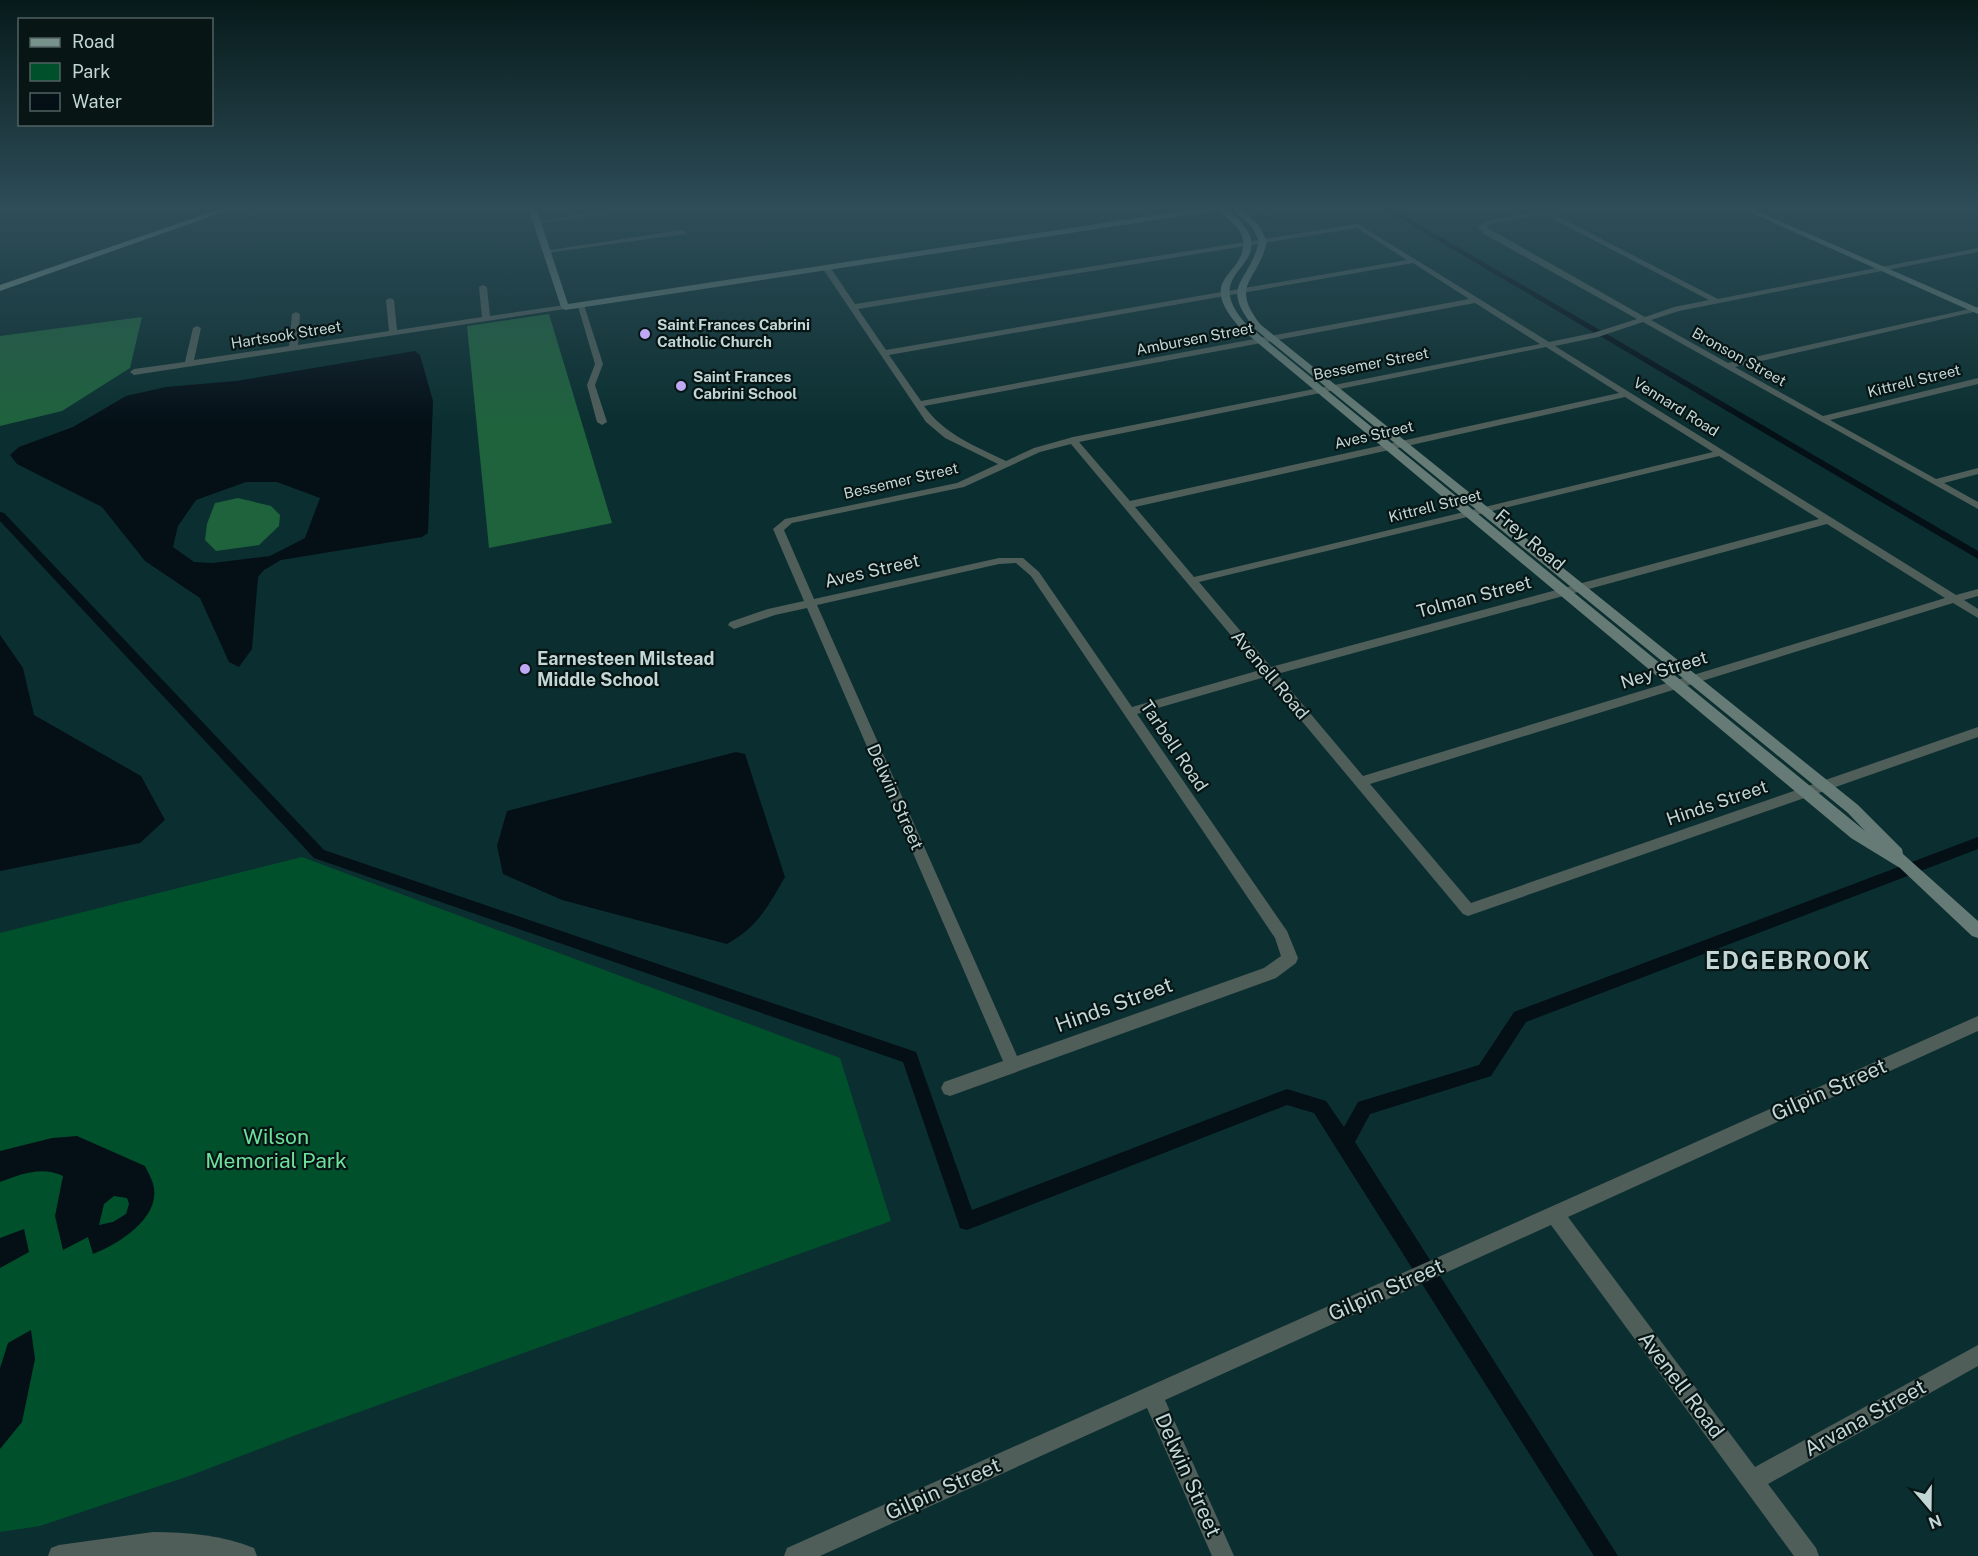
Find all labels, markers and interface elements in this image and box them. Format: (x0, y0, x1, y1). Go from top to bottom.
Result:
legend (18, 18, 213, 126)
text: Road (72, 31, 115, 52)
text: Park (72, 61, 110, 82)
text: Water (72, 91, 122, 112)
place label: Saint Frances Cabrini Catholic Church (657, 316, 810, 350)
street label: Hartsook Street (229, 317, 343, 352)
street label: Ambursen Street (1135, 319, 1255, 358)
street label: Bronson Street (1689, 324, 1789, 390)
marker: Saint Frances Cabrini Catholic Church (638, 327, 652, 341)
street label: Bessemer Street (1312, 344, 1430, 383)
street label: Kittrell Street (1866, 361, 1962, 400)
place label: Saint Frances Cabrini School (693, 368, 797, 402)
street label: Vennard Road (1630, 374, 1722, 440)
marker: Saint Frances Cabrini School (674, 379, 688, 393)
street label: Aves Street (1333, 417, 1415, 452)
street label: Bessemer Street (842, 459, 960, 502)
street label: Kittrell Street (1387, 486, 1483, 525)
street label: Frey Road (1491, 505, 1569, 575)
street label: Aves Street (822, 549, 921, 592)
street label: Tolman Street (1414, 571, 1533, 622)
street label: Avenell Road (1227, 626, 1313, 723)
street label: Ney Street (1618, 646, 1710, 693)
place label: Earnesteen Milstead Middle School (537, 648, 714, 690)
marker: Earnesteen Milstead Middle School (518, 662, 532, 676)
street label: Tarbell Road (1136, 696, 1213, 795)
street label: Delwin Street (863, 741, 928, 853)
street label: Hinds Street (1664, 775, 1770, 830)
district label: EDGEBROOK (1705, 946, 1871, 974)
street label: Hinds Street (1052, 972, 1176, 1037)
street label: Gilpin Street (1767, 1053, 1890, 1126)
park label: Wilson Memorial Park (205, 1124, 347, 1173)
street label: Gilpin Street (1324, 1253, 1447, 1326)
street label: Avenell Road (1633, 1326, 1730, 1443)
street label: Arvana Street (1799, 1374, 1930, 1461)
street label: Delwin Street (1150, 1409, 1227, 1540)
street label: Gilpin Street (881, 1452, 1004, 1525)
north arrow (1900, 1478, 1960, 1538)
text: N (1926, 1511, 1944, 1533)

